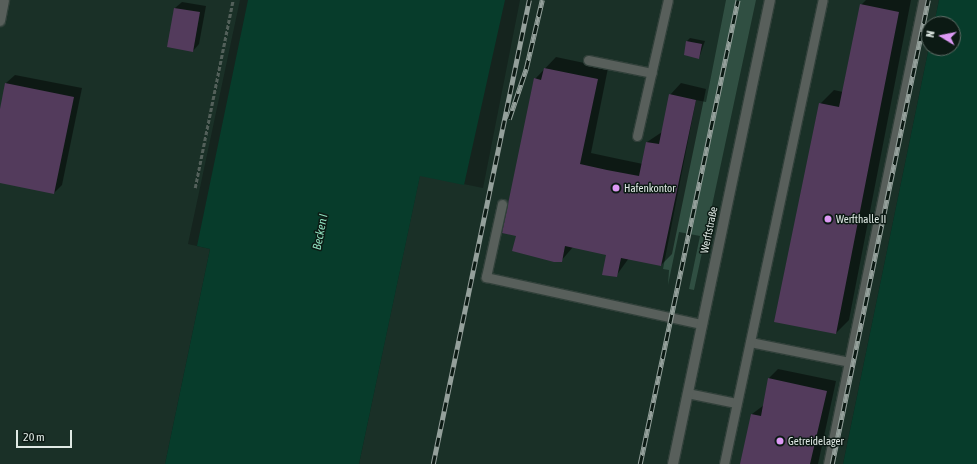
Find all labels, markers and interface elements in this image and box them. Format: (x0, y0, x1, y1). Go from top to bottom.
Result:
north arrow (921, 16, 961, 56)
text: N (924, 30, 937, 38)
place label: Hafenkontor (624, 181, 675, 195)
marker: Hafenkontor (611, 183, 621, 193)
street label: Werftstraße (698, 205, 720, 255)
place label: Werfthalle II (836, 212, 886, 226)
water label: Becken I (310, 213, 332, 251)
marker: Werfthalle II (823, 214, 833, 224)
scale bar (18, 422, 74, 448)
text: 20 m (23, 430, 45, 444)
place label: Getreidelager (788, 434, 844, 448)
marker: Getreidelager (775, 436, 785, 446)

